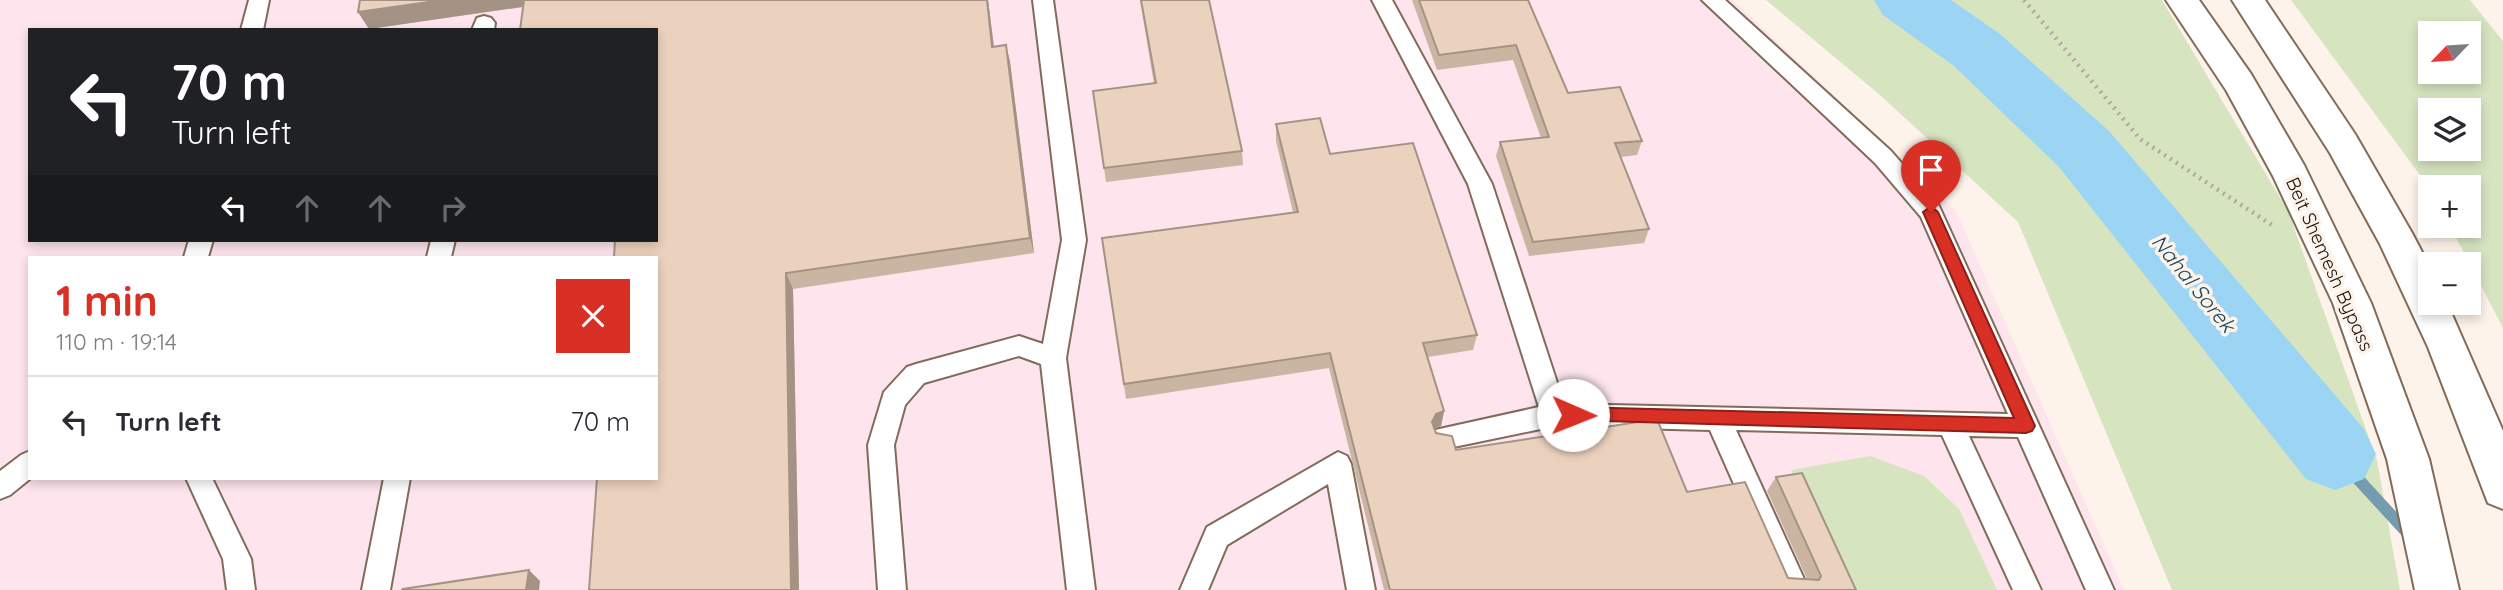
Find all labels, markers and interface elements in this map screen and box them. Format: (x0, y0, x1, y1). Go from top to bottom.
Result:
north arrow (2418, 21, 2482, 84)
map controls (2418, 21, 2481, 315)
text: 70 m (171, 51, 287, 112)
icon: left (56, 56, 147, 147)
button: layers (2418, 98, 2481, 161)
text: Turn left (171, 112, 292, 152)
pin (1901, 140, 1961, 212)
icon: arrive (1912, 151, 1950, 189)
street label: Beit Shemesh Bypass (2281, 173, 2379, 355)
button: + (2418, 175, 2481, 238)
icon: left (215, 189, 253, 227)
icon: ahead (288, 189, 326, 227)
icon: ahead (361, 189, 399, 227)
icon: right (434, 189, 472, 227)
water label: Nahal Sorek (2147, 229, 2242, 339)
button: − (2418, 252, 2481, 315)
text: 1 min (56, 274, 158, 327)
button: close (556, 279, 630, 353)
text: 110 m · 19:14 (56, 327, 177, 356)
position arrow (1536, 378, 1610, 452)
icon: left (56, 403, 94, 441)
text: Turn left (115, 405, 222, 438)
text: 70 m (570, 405, 630, 438)

